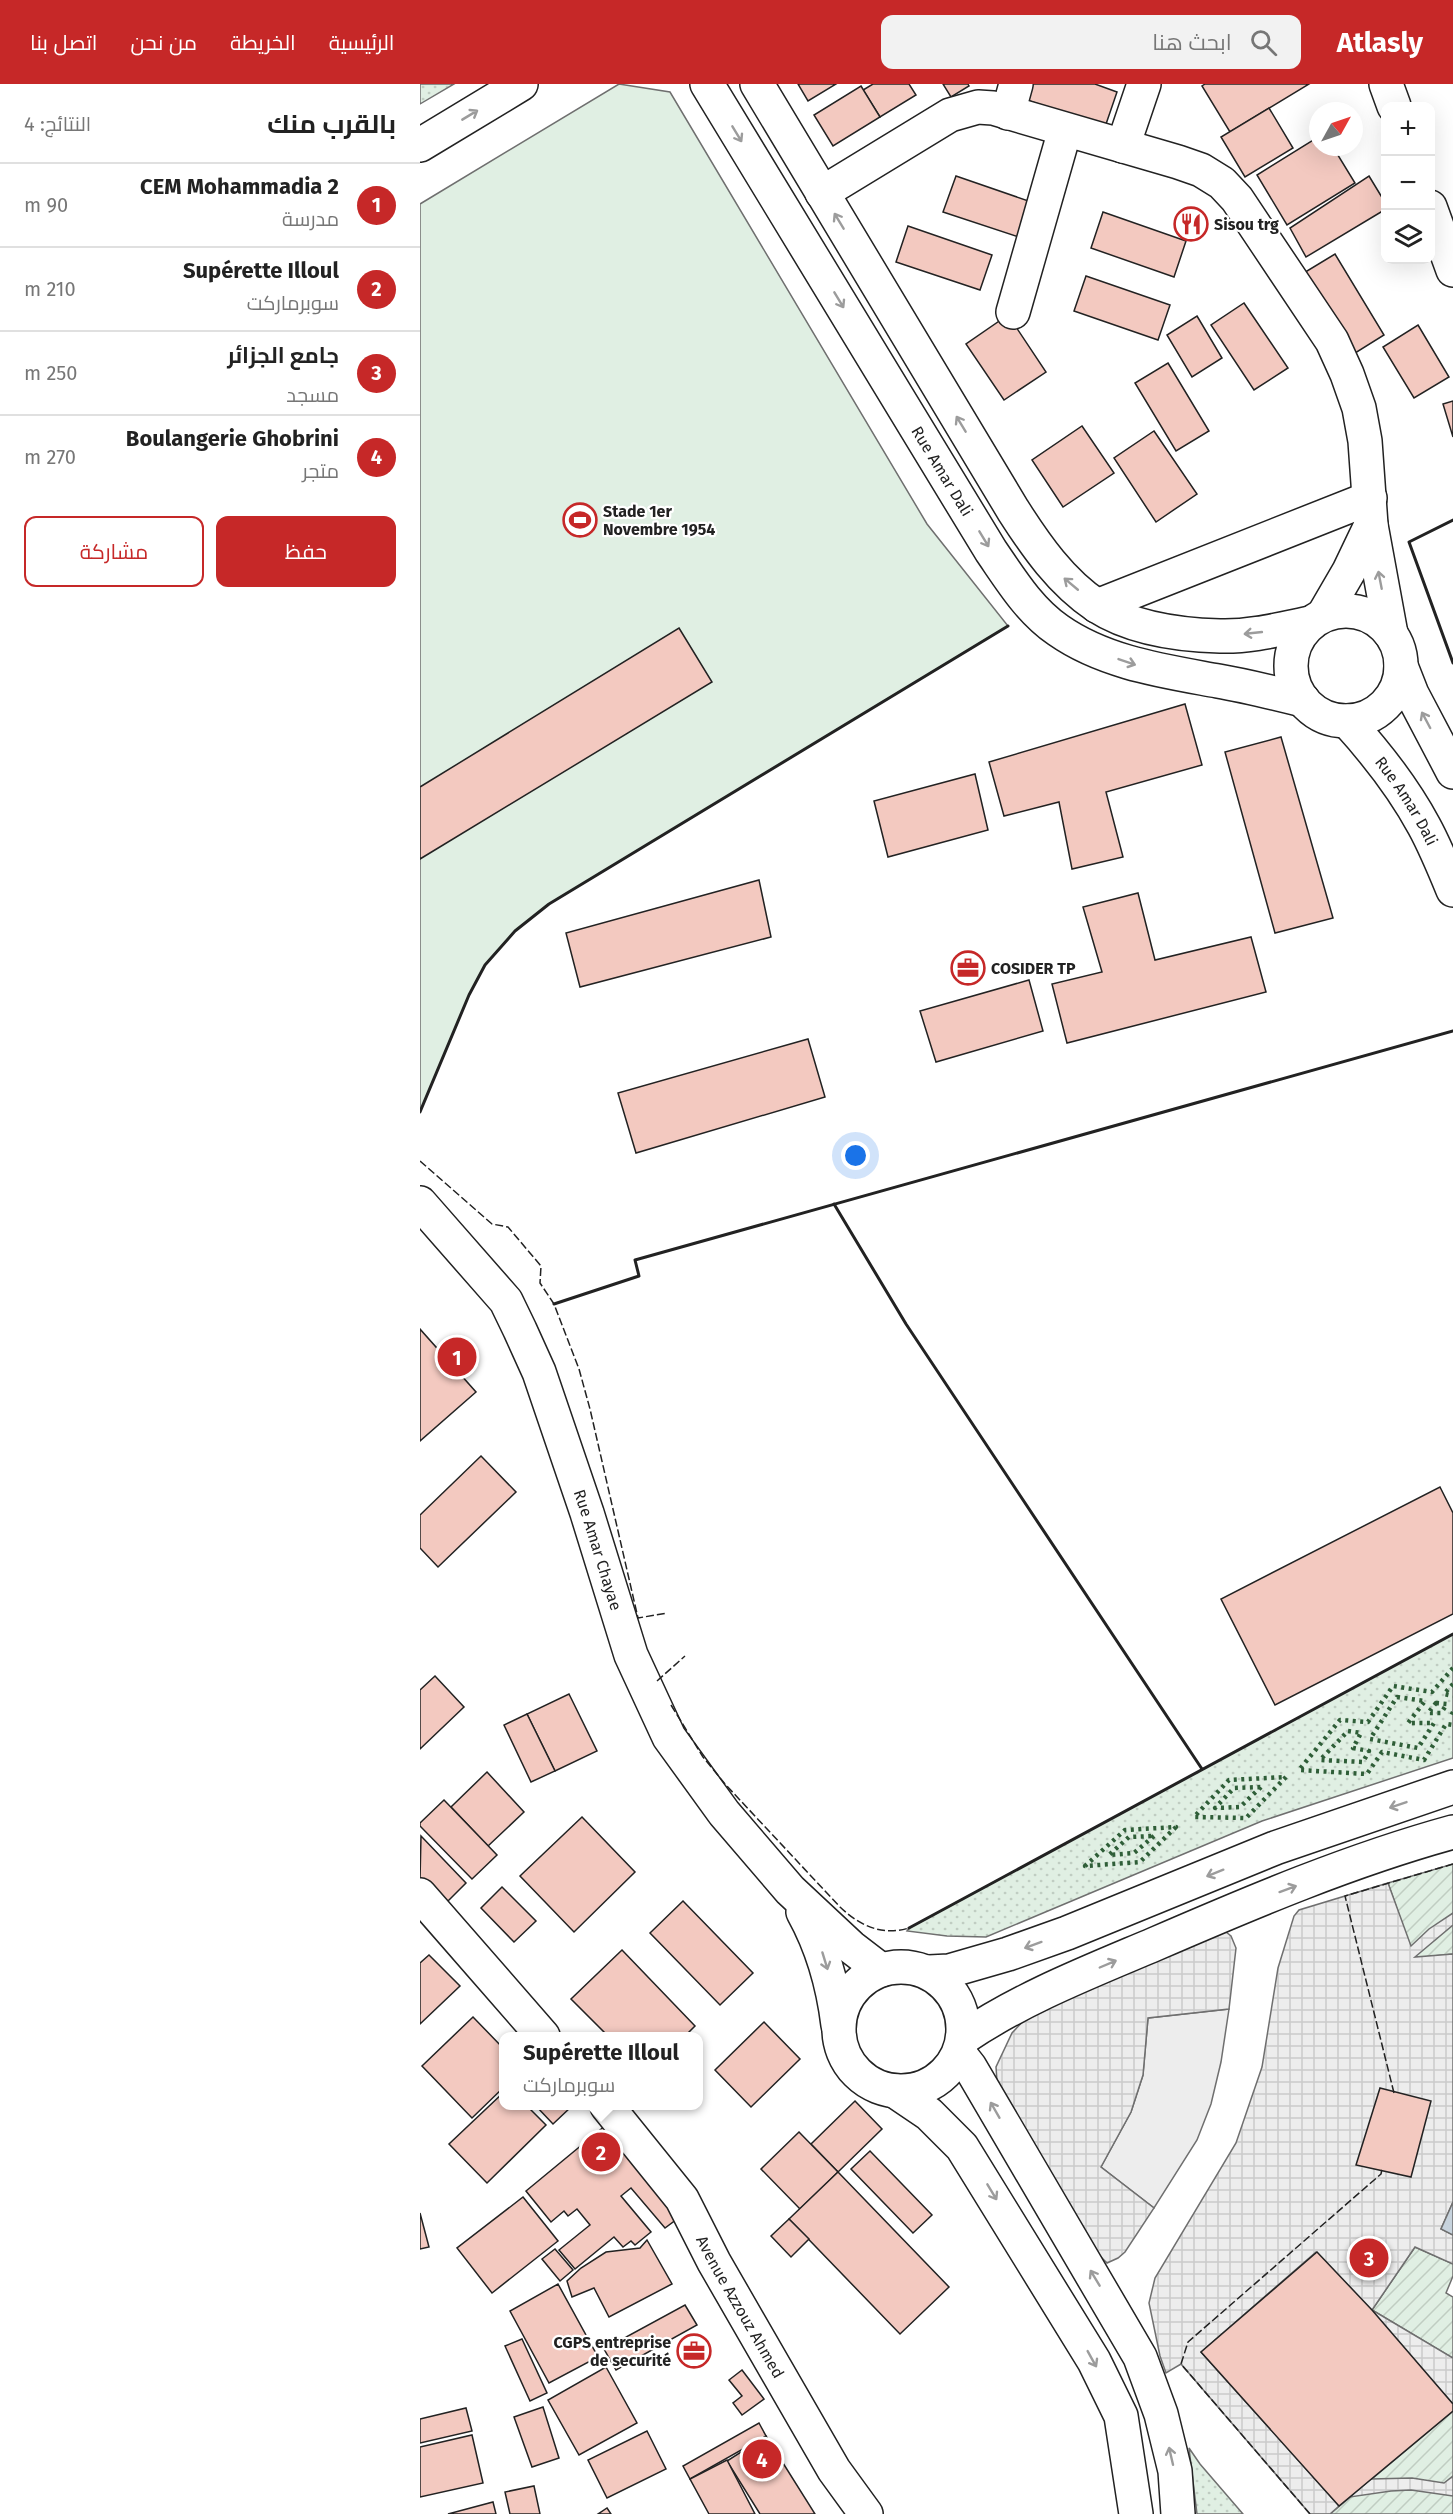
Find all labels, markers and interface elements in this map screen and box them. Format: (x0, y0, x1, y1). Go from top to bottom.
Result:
search box (881, 15, 1301, 69)
icon: search (1247, 26, 1280, 59)
text: Atlasly (1337, 26, 1423, 59)
text: ابحث هنا (1152, 29, 1232, 56)
text: اتصل بنا (30, 30, 97, 56)
text: من نحن (130, 30, 197, 56)
text: الخريطة (230, 30, 296, 56)
text: الرئيسية (329, 30, 395, 56)
north arrow (1309, 102, 1363, 156)
map controls (1381, 102, 1435, 264)
button: + (1381, 102, 1435, 156)
one-way arrow (461, 108, 478, 120)
text: بالقرب منك (267, 109, 396, 140)
text: النتائج: 4 (24, 112, 91, 136)
one-way arrow (732, 125, 744, 142)
button: − (1381, 156, 1435, 210)
text: CEM Mohammadia 2 (140, 173, 339, 200)
text: 90 m (24, 193, 68, 217)
text: 1 (372, 193, 381, 217)
restaurant icon: Sisou trg (1173, 206, 1209, 242)
text: مدرسة (282, 207, 339, 231)
button: layers (1381, 210, 1435, 264)
one-way arrow (833, 213, 845, 230)
place label: Sisou trg (1214, 215, 1279, 234)
text: Supérette Illoul (183, 257, 339, 284)
text: 210 m (24, 277, 76, 301)
text: 2 (371, 277, 382, 301)
text: سوبرماركت (247, 291, 339, 315)
one-way arrow (833, 291, 845, 308)
text: جامع الجزائر (227, 342, 339, 369)
text: 250 m (24, 361, 78, 385)
text: 3 (371, 361, 382, 385)
text: مسجد (286, 383, 339, 407)
one-way arrow (955, 416, 967, 433)
street label: Rue Amar Dali (908, 423, 977, 520)
text: Boulangerie Ghobrini (126, 425, 339, 452)
text: 270 m (24, 445, 76, 469)
text: 4 (371, 445, 382, 469)
text: متجر (302, 459, 339, 483)
sports icon: Stade 1er Novembre 1954 (562, 502, 598, 538)
place label: Stade 1er Novembre 1954 (603, 502, 715, 539)
button: مشاركة (24, 516, 204, 587)
button: حفظ (216, 516, 396, 587)
one-way arrow (978, 530, 990, 547)
one-way arrow (1374, 570, 1385, 590)
one-way arrow (1064, 577, 1079, 591)
one-way arrow (1244, 628, 1264, 639)
one-way arrow (1117, 657, 1136, 668)
one-way arrow (1420, 712, 1432, 729)
street label: Rue Amar Dali (1371, 752, 1442, 848)
office icon: COSIDER TP (950, 950, 986, 986)
place label: COSIDER TP (991, 959, 1076, 978)
your location (841, 1141, 870, 1170)
pin: 1 (438, 1334, 477, 1380)
street label: Rue Amar Chayae (570, 1487, 626, 1613)
one-way arrow (1389, 1801, 1407, 1812)
one-way arrow (1206, 1868, 1224, 1879)
one-way arrow (1278, 1882, 1297, 1893)
one-way arrow (1025, 1940, 1043, 1951)
one-way arrow (820, 1951, 831, 1970)
one-way arrow (1099, 1958, 1117, 1969)
popup (499, 2032, 703, 2110)
text: Supérette Illoul (523, 2039, 679, 2066)
text: سوبرماركت (523, 2073, 615, 2097)
one-way arrow (989, 2102, 1001, 2119)
pin: 2 (582, 2130, 621, 2174)
one-way arrow (986, 2183, 998, 2200)
street label: Avenue Azzouz Ahmed (693, 2232, 788, 2381)
pin: 3 (1350, 2236, 1388, 2280)
one-way arrow (1088, 2270, 1100, 2287)
place label: CGPS entreprise de securité (553, 2333, 671, 2370)
office icon: CGPS entreprise de securité (676, 2333, 712, 2369)
one-way arrow (1087, 2350, 1098, 2368)
pin: 4 (742, 2436, 782, 2482)
one-way arrow (1165, 2447, 1177, 2466)

